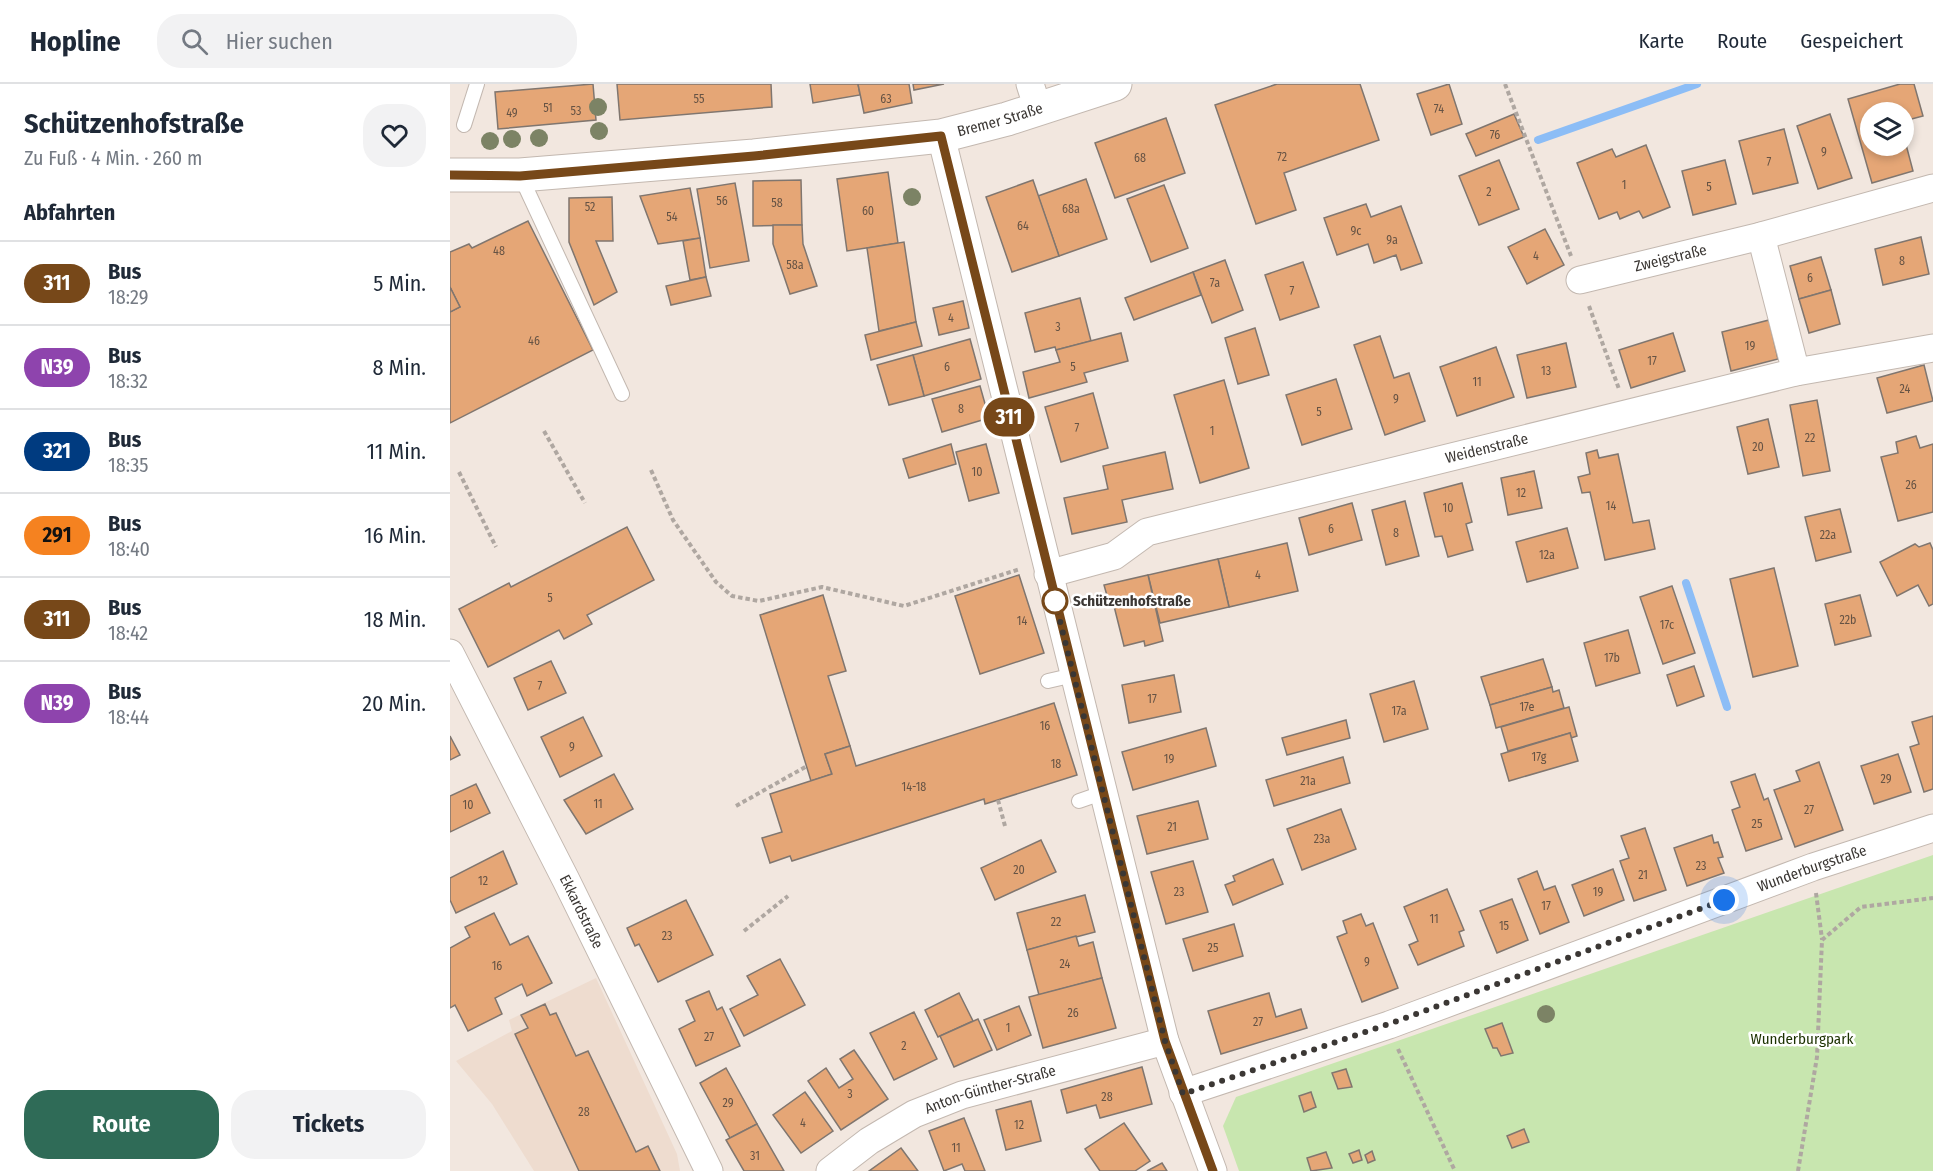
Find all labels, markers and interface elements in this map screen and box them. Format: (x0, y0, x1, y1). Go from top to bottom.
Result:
search box (157, 14, 577, 68)
text: Hopline (30, 25, 121, 58)
icon: search (178, 25, 211, 58)
text: Hier suchen (226, 28, 333, 55)
text: Karte (1639, 28, 1684, 54)
text: Route (1717, 28, 1767, 54)
text: Gespeichert (1800, 28, 1903, 54)
house number: 55 (694, 92, 705, 106)
house number: 63 (880, 92, 892, 106)
street label: Bremer Straße (955, 99, 1045, 140)
house number: 51 (543, 101, 553, 115)
house number: 74 (1434, 102, 1444, 116)
map controls (1860, 102, 1914, 156)
button: layers (1860, 102, 1914, 156)
button: heart (363, 104, 426, 167)
house number: 53 (571, 104, 581, 118)
house number: 49 (506, 106, 518, 120)
text: Schützenhofstraße (24, 107, 244, 140)
house number: 76 (1490, 128, 1500, 142)
house number: 9 (1821, 145, 1827, 159)
text: Zu Fuß · 4 Min. · 260 m (24, 146, 202, 170)
house number: 72 (1277, 150, 1287, 164)
house number: 68 (1134, 151, 1146, 165)
house number: 7 (1767, 155, 1772, 169)
house number: 1 (1622, 178, 1626, 192)
house number: 5 (1706, 180, 1712, 194)
house number: 2 (1486, 185, 1492, 199)
house number: 56 (716, 194, 728, 208)
house number: 58 (771, 196, 783, 210)
text: Abfahrten (24, 199, 115, 226)
house number: 52 (585, 200, 595, 214)
house number: 68a (1062, 202, 1080, 216)
house number: 60 (862, 204, 874, 218)
house number: 54 (666, 210, 678, 224)
house number: 64 (1017, 219, 1029, 233)
house number: 9c (1351, 224, 1361, 238)
house number: 9a (1386, 233, 1398, 247)
street label: Zweigstraße (1632, 241, 1708, 275)
house number: 48 (493, 244, 505, 258)
house number: 4 (1533, 249, 1539, 263)
house number: 8 (1899, 254, 1905, 268)
text: Bus (108, 258, 141, 285)
house number: 58a (786, 258, 804, 272)
text: 311 (44, 270, 70, 296)
text: 5 Min. (373, 270, 426, 297)
house number: 6 (1807, 271, 1813, 285)
house number: 7a (1210, 276, 1220, 290)
house number: 7 (1290, 284, 1295, 298)
text: 18:29 (108, 285, 148, 309)
house number: 4 (948, 311, 954, 325)
house number: 3 (1055, 320, 1061, 334)
house number: 46 (528, 334, 540, 348)
house number: 19 (1745, 339, 1755, 353)
text: Bus (108, 342, 141, 369)
text: N39 (40, 354, 74, 380)
text: 8 Min. (372, 354, 426, 381)
house number: 17 (1647, 354, 1657, 368)
house number: 6 (944, 360, 950, 374)
house number: 5 (1070, 360, 1076, 374)
house number: 13 (1541, 364, 1551, 378)
text: 18:32 (108, 369, 148, 393)
house number: 11 (1472, 375, 1482, 389)
house number: 24 (1900, 382, 1911, 396)
house number: 9 (1393, 392, 1399, 406)
line badge: 311 (974, 398, 1044, 436)
house number: 8 (958, 402, 964, 416)
text: 311 (996, 404, 1022, 430)
house number: 5 (1316, 405, 1322, 419)
house number: 7 (1075, 421, 1080, 435)
house number: 1 (1210, 424, 1214, 438)
text: Bus (108, 426, 141, 453)
street label: Weidenstraße (1443, 429, 1530, 467)
house number: 22 (1805, 431, 1815, 445)
text: 321 (43, 438, 71, 464)
text: 11 Min. (367, 438, 426, 465)
house number: 20 (1752, 440, 1764, 454)
text: 18:35 (108, 453, 148, 477)
house number: 10 (972, 465, 982, 479)
house number: 26 (1905, 478, 1917, 492)
house number: 12 (1516, 486, 1526, 500)
house number: 14 (1606, 499, 1616, 513)
house number: 10 (1443, 501, 1453, 515)
text: Bus (108, 510, 141, 537)
text: 291 (42, 522, 72, 548)
text: 16 Min. (364, 522, 426, 549)
house number: 6 (1328, 522, 1334, 536)
house number: 8 (1393, 526, 1399, 540)
house number: 22a (1820, 528, 1836, 542)
text: 18:40 (108, 537, 150, 561)
house number: 12a (1539, 548, 1555, 562)
house number: 4 (1255, 568, 1261, 582)
marker: Schützenhofstraße (1042, 588, 1068, 614)
house number: 5 (547, 591, 553, 605)
place label: Schützenhofstraße (1073, 592, 1191, 610)
text: Bus (108, 594, 141, 621)
text: 311 (44, 606, 70, 632)
text: 18 Min. (364, 606, 426, 633)
house number: 22b (1840, 613, 1856, 627)
house number: 14 (1017, 614, 1027, 628)
house number: 17c (1660, 618, 1674, 632)
text: 18:42 (108, 621, 148, 645)
house number: 17b (1604, 651, 1620, 665)
text: Bus (108, 678, 141, 705)
house number: 7 (538, 679, 543, 693)
text: N39 (40, 690, 74, 716)
text: 20 Min. (362, 690, 426, 717)
house number: 17 (1147, 692, 1157, 706)
house number: 17e (1519, 700, 1535, 714)
house number: 17a (1391, 704, 1407, 718)
text: 18:44 (108, 705, 149, 729)
house number: 16 (1040, 719, 1050, 733)
house number: 9 (569, 740, 575, 754)
house number: 17g (1532, 750, 1547, 764)
house number: 19 (1164, 752, 1174, 766)
house number: 18 (1051, 757, 1061, 771)
house number: 29 (1880, 772, 1892, 786)
house number: 21a (1300, 774, 1316, 788)
house number: 14-18 (902, 780, 926, 794)
house number: 11 (593, 797, 603, 811)
house number: 10 (463, 798, 473, 812)
house number: 27 (1804, 803, 1814, 817)
house number: 25 (1752, 817, 1763, 831)
house number: 21 (1167, 820, 1177, 834)
house number: 23a (1314, 832, 1330, 846)
street label: Wunderburgstraße (1755, 841, 1869, 896)
house number: 23 (1696, 859, 1706, 873)
house number: 20 (1013, 863, 1025, 877)
house number: 21 (1638, 868, 1648, 882)
street label: Ekkardstraße (556, 872, 607, 951)
house number: 12 (478, 874, 488, 888)
house number: 23 (1174, 885, 1184, 899)
house number: 19 (1593, 885, 1603, 899)
your location (1709, 885, 1739, 915)
house number: 17 (1541, 899, 1551, 913)
house number: 11 (1429, 912, 1439, 926)
house number: 22 (1051, 915, 1061, 929)
house number: 15 (1499, 919, 1510, 933)
house number: 23 (662, 929, 672, 943)
house number: 25 (1208, 941, 1219, 955)
house number: 9 (1364, 955, 1370, 969)
house number: 24 (1060, 957, 1071, 971)
house number: 16 (492, 959, 502, 973)
house number: 26 (1067, 1006, 1079, 1020)
house number: 27 (1253, 1015, 1263, 1029)
house number: 1 (1006, 1021, 1010, 1035)
house number: 27 (704, 1030, 714, 1044)
park label: Wunderburgpark (1751, 1030, 1853, 1048)
house number: 2 (901, 1039, 907, 1053)
street label: Anton-Günther-Straße (922, 1061, 1058, 1118)
house number: 3 (847, 1087, 853, 1101)
button: Route (24, 1090, 219, 1159)
button: Tickets (231, 1090, 426, 1159)
house number: 28 (1101, 1090, 1113, 1104)
house number: 29 (722, 1096, 734, 1110)
house number: 28 (578, 1105, 590, 1119)
house number: 4 (800, 1116, 806, 1130)
house number: 12 (1014, 1118, 1024, 1132)
house number: 11 (951, 1141, 961, 1155)
house number: 31 (750, 1149, 760, 1163)

